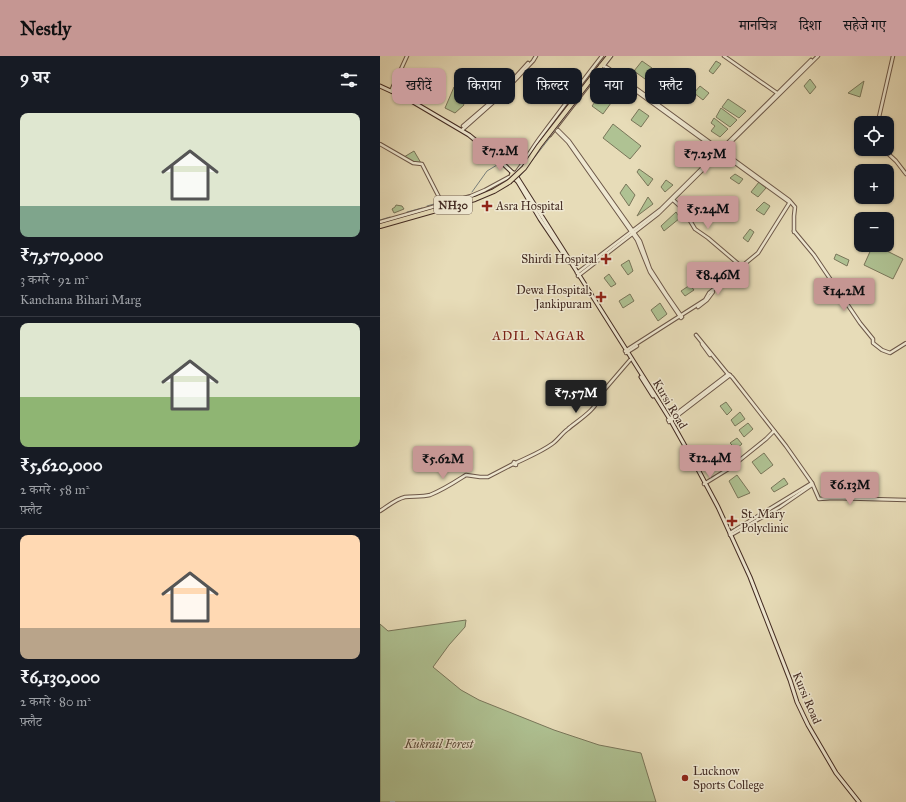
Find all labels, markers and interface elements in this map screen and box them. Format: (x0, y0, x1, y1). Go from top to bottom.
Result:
text: Nestly (20, 17, 71, 40)
text: मानचित्र (739, 17, 777, 34)
text: दिशा (799, 17, 821, 34)
text: सहेजे गए (843, 17, 886, 34)
text: 9 घर (20, 67, 50, 88)
chip: खरीदें (392, 68, 446, 104)
chip: किराया (454, 68, 515, 104)
chip: फ़िल्टर (523, 68, 582, 104)
chip: नया (590, 68, 637, 104)
chip: फ़्लैट (645, 68, 696, 104)
icon: filters (338, 69, 360, 91)
map controls (854, 116, 894, 252)
button: locate (854, 116, 894, 156)
pin: ₹7.2M (472, 138, 528, 172)
icon: home (154, 139, 226, 211)
pin: ₹7.25M (672, 141, 738, 175)
text: ₹7.2M (482, 143, 518, 159)
text: ₹7.25M (684, 146, 726, 162)
button: + (854, 164, 894, 204)
road number: NH30 (434, 196, 472, 214)
pin: ₹5.24M (675, 196, 741, 230)
place label: Asra Hospital (495, 199, 564, 213)
marker: Asra Hospital (481, 200, 493, 212)
text: ₹5.24M (687, 201, 729, 217)
button: − (854, 212, 894, 252)
text: ₹7,570,000 (20, 245, 104, 266)
place label: Shirdi Hospital (521, 252, 598, 266)
marker: Shirdi Hospital (600, 253, 612, 265)
pin: ₹8.46M (685, 262, 751, 296)
text: ₹8.46M (696, 267, 740, 283)
text: 3 कमरे · 92 m² (20, 272, 89, 288)
pin: ₹14.2M (811, 278, 877, 312)
place label: Dewa Hospital, Jankipuram (516, 283, 592, 312)
text: ₹14.2M (823, 283, 865, 299)
marker: Dewa Hospital, Jankipuram (595, 291, 607, 303)
text: Kanchana Bihari Marg (20, 292, 141, 308)
district label: ADIL NAGAR (491, 328, 586, 344)
icon: home (154, 349, 226, 421)
street label: Kursi Road (650, 377, 690, 431)
pin: ₹7.57M (543, 380, 609, 414)
text: ₹7.57M (554, 385, 598, 401)
pin: ₹12.4M (677, 445, 743, 479)
pin: ₹5.62M (410, 446, 476, 480)
text: ₹12.4M (689, 450, 731, 466)
text: ₹5.62M (422, 451, 464, 467)
text: ₹5,620,000 (20, 455, 103, 476)
pin: ₹6.13M (817, 472, 883, 506)
text: ₹6.13M (830, 477, 870, 493)
text: 2 कमरे · 58 m² (20, 482, 89, 498)
text: फ़्लैट (20, 502, 42, 518)
place label: St. Mary Polyclinic (741, 507, 789, 535)
marker: St. Mary Polyclinic (726, 515, 738, 527)
icon: home (154, 561, 226, 633)
text: ₹6,130,000 (20, 667, 100, 688)
street label: Kursi Road (790, 670, 824, 726)
text: 2 कमरे · 80 m² (20, 694, 91, 710)
text: फ़्लैट (20, 714, 42, 730)
park label: Kukrail Forest (404, 737, 475, 751)
place label: Lucknow Sports College (693, 764, 764, 793)
marker: Lucknow Sports College (680, 773, 690, 783)

